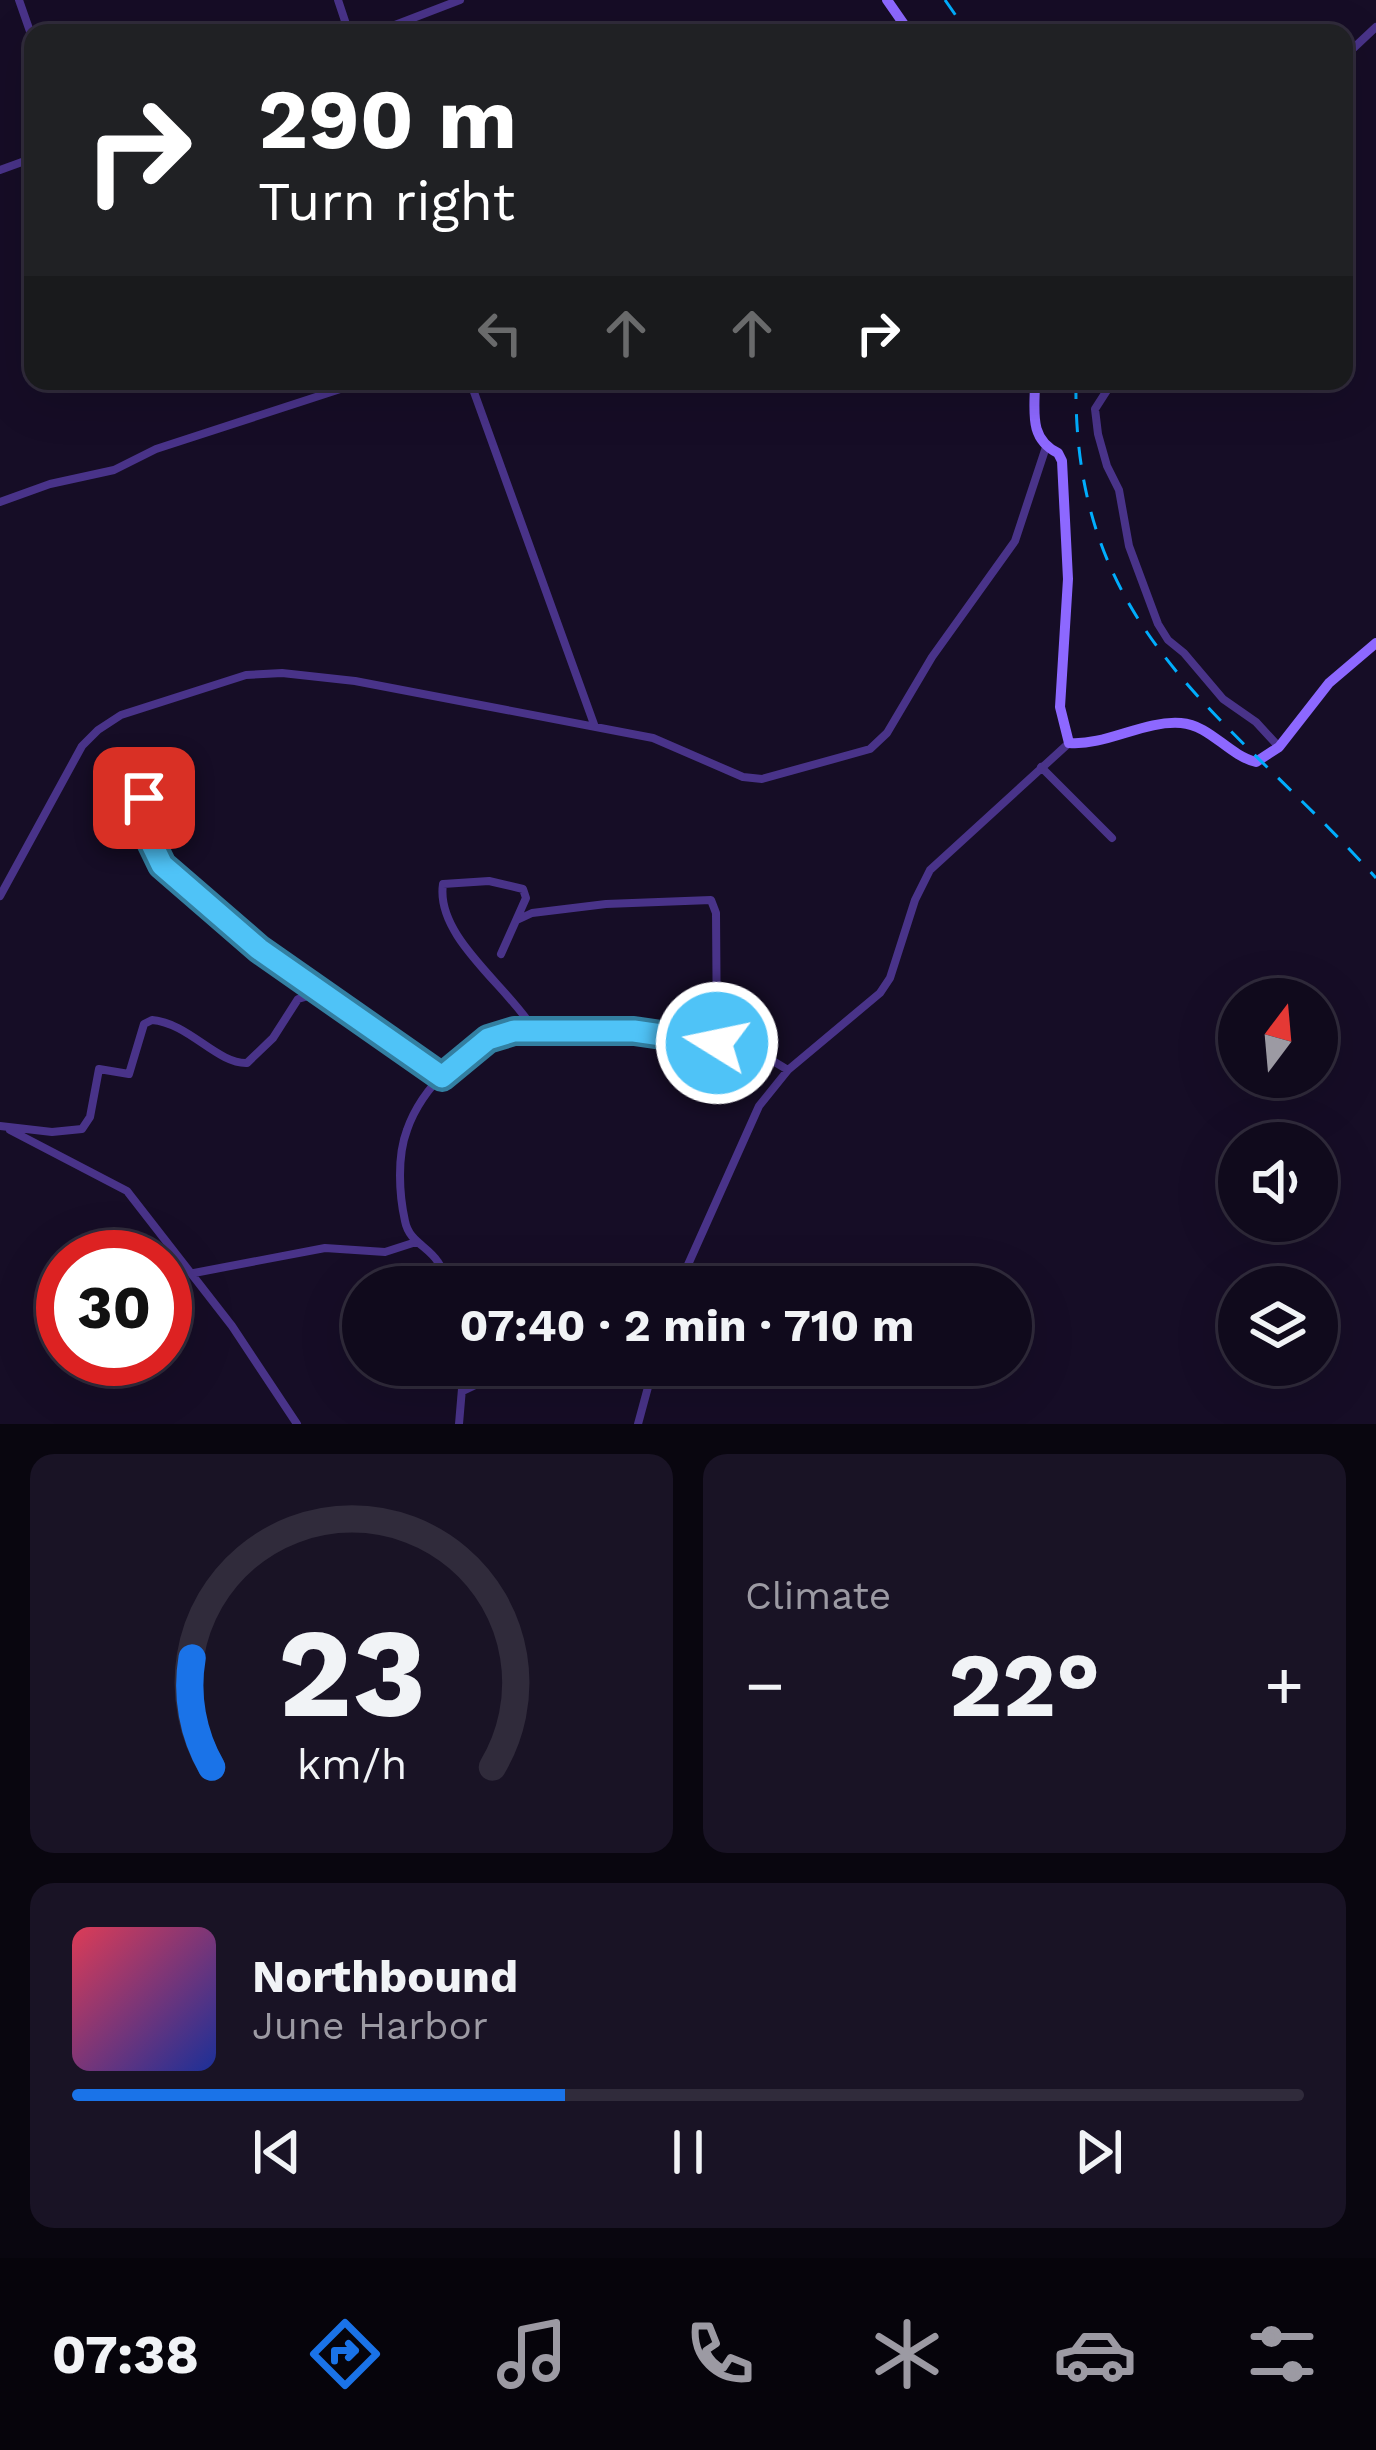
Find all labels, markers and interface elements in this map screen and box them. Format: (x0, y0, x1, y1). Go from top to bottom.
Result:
text: 290 m (258, 70, 517, 168)
icon: right (60, 72, 216, 228)
text: Turn right (258, 170, 515, 233)
icon: left (467, 300, 533, 366)
icon: ahead (593, 300, 659, 366)
icon: ahead (719, 300, 785, 366)
icon: right (845, 300, 911, 366)
pin (93, 747, 195, 849)
icon: arrive (111, 765, 177, 831)
north arrow (1218, 978, 1338, 1098)
map controls (1218, 978, 1338, 1386)
position arrow (654, 980, 780, 1106)
button: sound (1218, 1122, 1338, 1242)
speed limit sign: 30 (36, 1230, 192, 1386)
button: layers (1218, 1266, 1338, 1386)
text: 07:40 · 2 min · 710 m (460, 1299, 914, 1352)
text: Climate (745, 1573, 891, 1618)
text: 23 (277, 1600, 426, 1746)
text: 22° (949, 1632, 1100, 1738)
text: − (745, 1647, 785, 1724)
text: + (1264, 1647, 1304, 1724)
text: km/h (296, 1738, 407, 1788)
text: Northbound (252, 1950, 518, 2003)
text: June Harbor (252, 2003, 488, 2048)
icon: previous (244, 2119, 310, 2185)
icon: pause (655, 2119, 721, 2185)
icon: next (1066, 2119, 1132, 2185)
icon: directions (303, 2312, 387, 2396)
icon: music (490, 2312, 574, 2396)
icon: phone (678, 2312, 762, 2396)
icon: climate (865, 2312, 949, 2396)
icon: car (1053, 2312, 1137, 2396)
icon: filters (1240, 2312, 1324, 2396)
text: 07:38 (52, 2323, 199, 2386)

